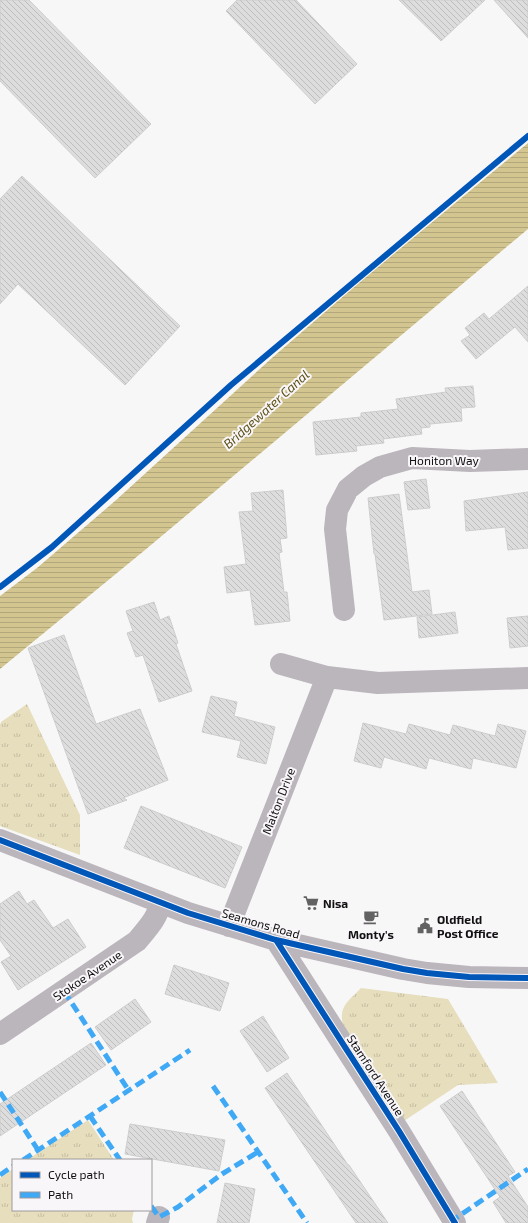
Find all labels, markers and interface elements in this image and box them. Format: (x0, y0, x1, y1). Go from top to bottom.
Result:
water label: Bridgewater Canal (220, 366, 312, 452)
street label: Honiton Way (409, 453, 480, 467)
street label: Malton Drive (259, 766, 297, 836)
supermarket icon: Nisa (302, 894, 320, 912)
place label: Nisa (323, 896, 348, 910)
street label: Seamons Road (220, 905, 302, 941)
cafe icon: Monty's (362, 908, 380, 926)
place label: Oldfield Post Office (437, 912, 499, 940)
public building icon: Oldfield Post Office (416, 917, 434, 935)
place label: Monty's (348, 927, 394, 942)
street label: Stokoe Avenue (50, 947, 124, 1003)
street label: Stamford Avenue (345, 1032, 407, 1118)
legend (12, 1159, 152, 1211)
text: Cycle path (48, 1167, 105, 1181)
text: Path (48, 1187, 73, 1201)

